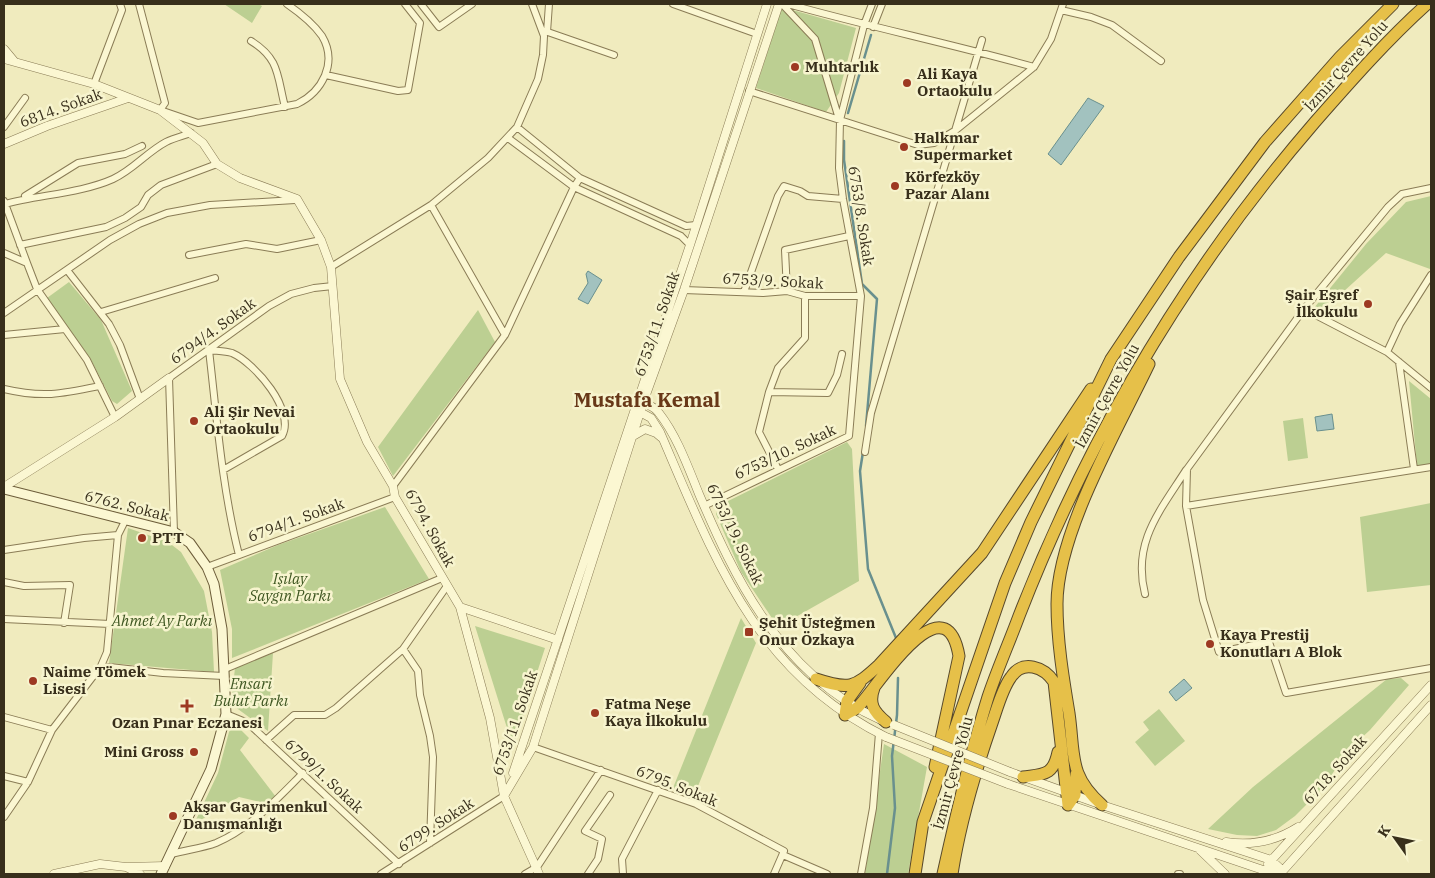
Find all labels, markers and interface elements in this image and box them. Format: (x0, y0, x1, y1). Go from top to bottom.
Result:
street label: İzmir Çevre Yolu (1300, 16, 1392, 115)
place label: Muhtarlık (805, 57, 879, 76)
marker: Muhtarlık (789, 61, 801, 73)
place label: Ali Kaya Ortaokulu (917, 64, 993, 100)
marker: Ali Kaya Ortaokulu (901, 77, 913, 89)
street label: 6814. Sokak (17, 84, 105, 131)
place label: Halkmar Supermarket (914, 128, 1013, 164)
marker: Halkmar Supermarket (898, 141, 910, 153)
street label: 6753/8. Sokak (844, 165, 879, 268)
place label: Körfezköy Pazar Alanı (905, 167, 990, 203)
marker: Körfezköy Pazar Alanı (889, 180, 901, 192)
street label: 6753/9. Sokak (722, 268, 824, 293)
street label: 6753/11. Sokak (630, 269, 683, 379)
place label: Şair Eşref İlkokulu (1285, 285, 1359, 321)
street label: 6794/4. Sokak (166, 293, 259, 368)
marker: Şair Eşref İlkokulu (1362, 298, 1374, 310)
street label: İzmir Çevre Yolu (1070, 340, 1143, 451)
district label: Mustafa Kemal (574, 386, 720, 413)
place label: Ali Şir Nevai Ortaokulu (204, 402, 295, 438)
marker: Ali Şir Nevai Ortaokulu (188, 415, 200, 427)
street label: 6753/10. Sokak (731, 420, 839, 483)
street label: 6753/19. Sokak (703, 480, 768, 588)
street label: 6794. Sokak (401, 485, 460, 570)
street label: 6762. Sokak (83, 486, 172, 525)
street label: 6794/1. Sokak (245, 493, 347, 546)
place label: PTT (152, 528, 184, 547)
marker: PTT (136, 532, 148, 544)
park label: Işılay Saygın Parkı (248, 569, 331, 605)
park label: Ahmet Ay Parkı (111, 611, 213, 630)
place label: Şehit Üsteğmen Onur Özkaya (759, 613, 875, 649)
place label: Kaya Prestij Konutları A Blok (1220, 625, 1342, 661)
marker: Şehit Üsteğmen Onur Özkaya (743, 626, 755, 638)
marker: Kaya Prestij Konutları A Blok (1204, 638, 1216, 650)
place label: Naime Tömek Lisesi (43, 662, 147, 698)
street label: 6753/11. Sokak (488, 668, 541, 778)
park label: Ensari Bulut Parkı (213, 674, 289, 710)
marker: Naime Tömek Lisesi (27, 675, 39, 687)
place label: Fatma Neşe Kaya İlkokulu (605, 694, 707, 730)
marker: Ozan Pınar Eczanesi (181, 700, 193, 712)
marker: Fatma Neşe Kaya İlkokulu (589, 707, 601, 719)
place label: Ozan Pınar Eczanesi (112, 713, 262, 732)
street label: İzmir Çevre Yolu (928, 714, 977, 832)
street label: 6718. Sokak (1299, 731, 1371, 808)
street label: 6799/1. Sokak (281, 734, 368, 817)
place label: Mini Gross (104, 742, 184, 761)
marker: Mini Gross (188, 746, 200, 758)
street label: 6795. Sokak (634, 761, 721, 811)
street label: 6799. Sokak (394, 793, 477, 856)
place label: Akşar Gayrimenkul Danışmanlığı (183, 797, 328, 833)
marker: Akşar Gayrimenkul Danışmanlığı (167, 810, 179, 822)
north arrow (1370, 813, 1420, 863)
text: K (1374, 821, 1395, 840)

